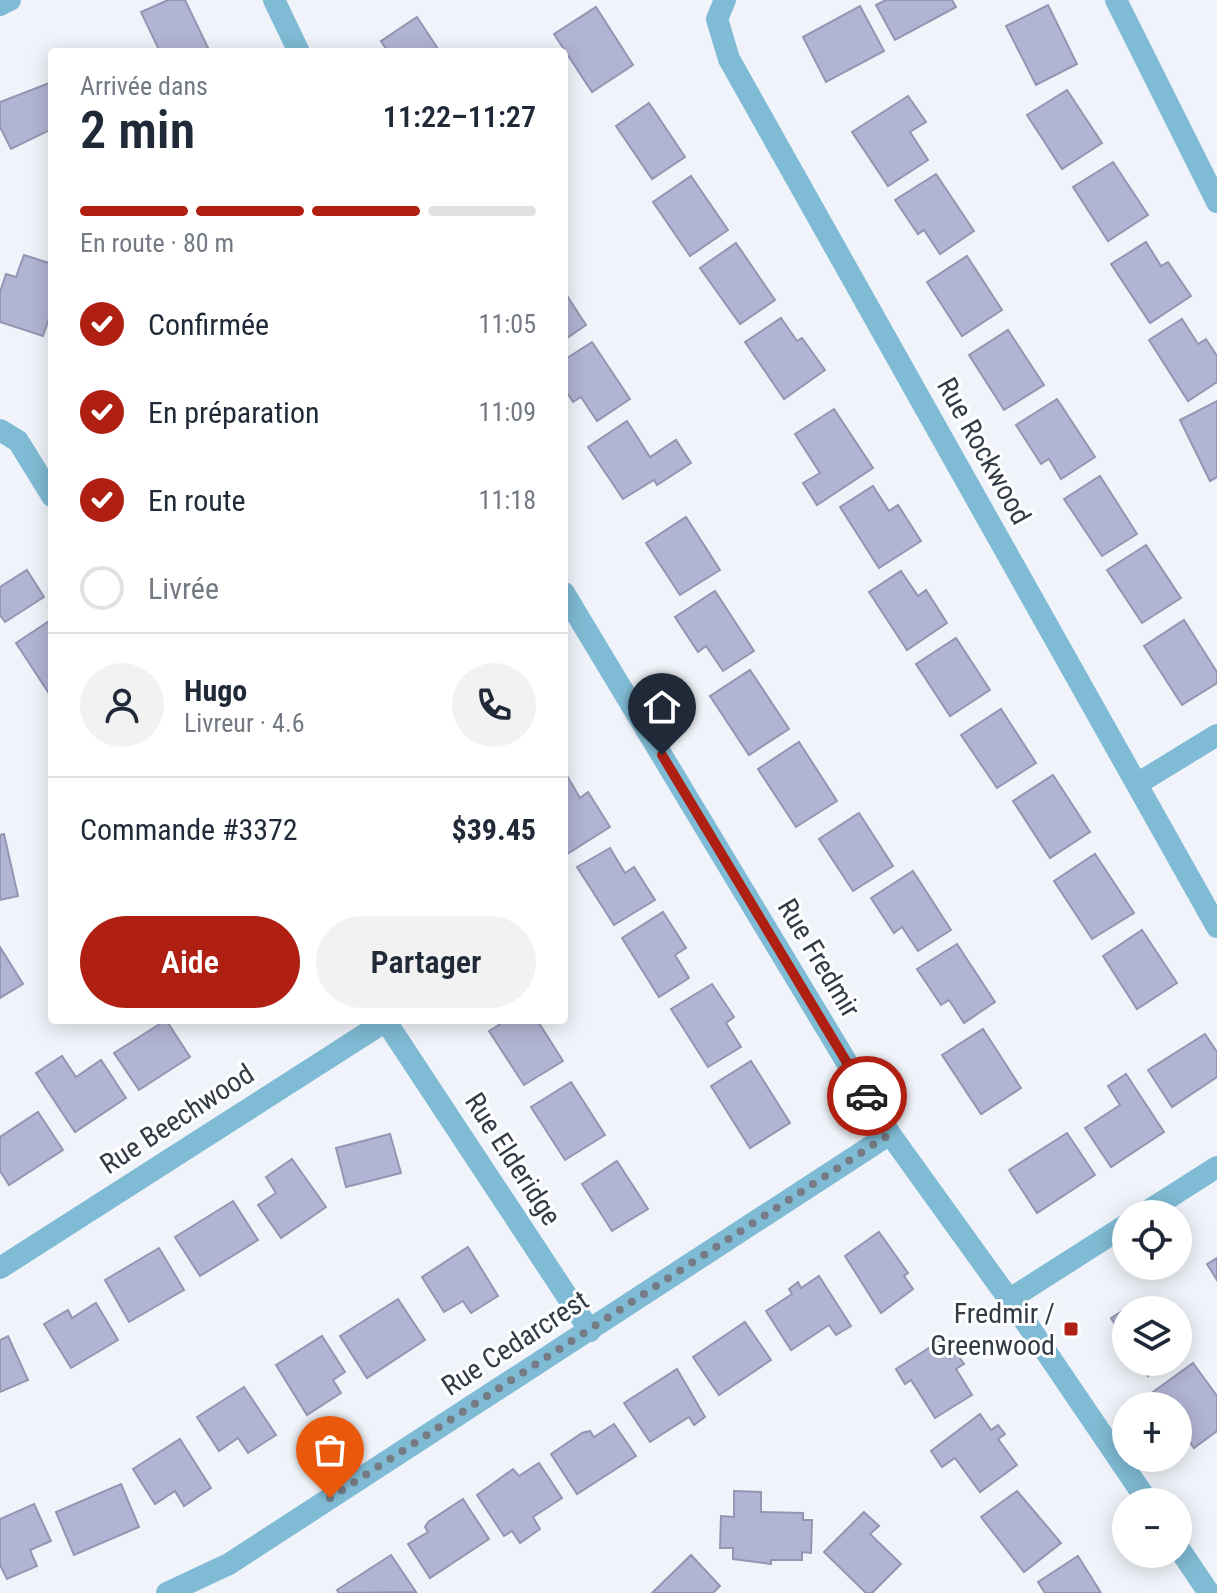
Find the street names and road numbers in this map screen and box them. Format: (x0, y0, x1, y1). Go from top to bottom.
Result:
street label: Rue Rockwood (930, 372, 1038, 530)
street label: Rue Fredmir (771, 893, 867, 1023)
street label: Rue Beechwood (94, 1057, 260, 1181)
street label: Rue Elderidge (458, 1087, 568, 1231)
street label: Rue Cedarcrest (436, 1283, 594, 1403)

